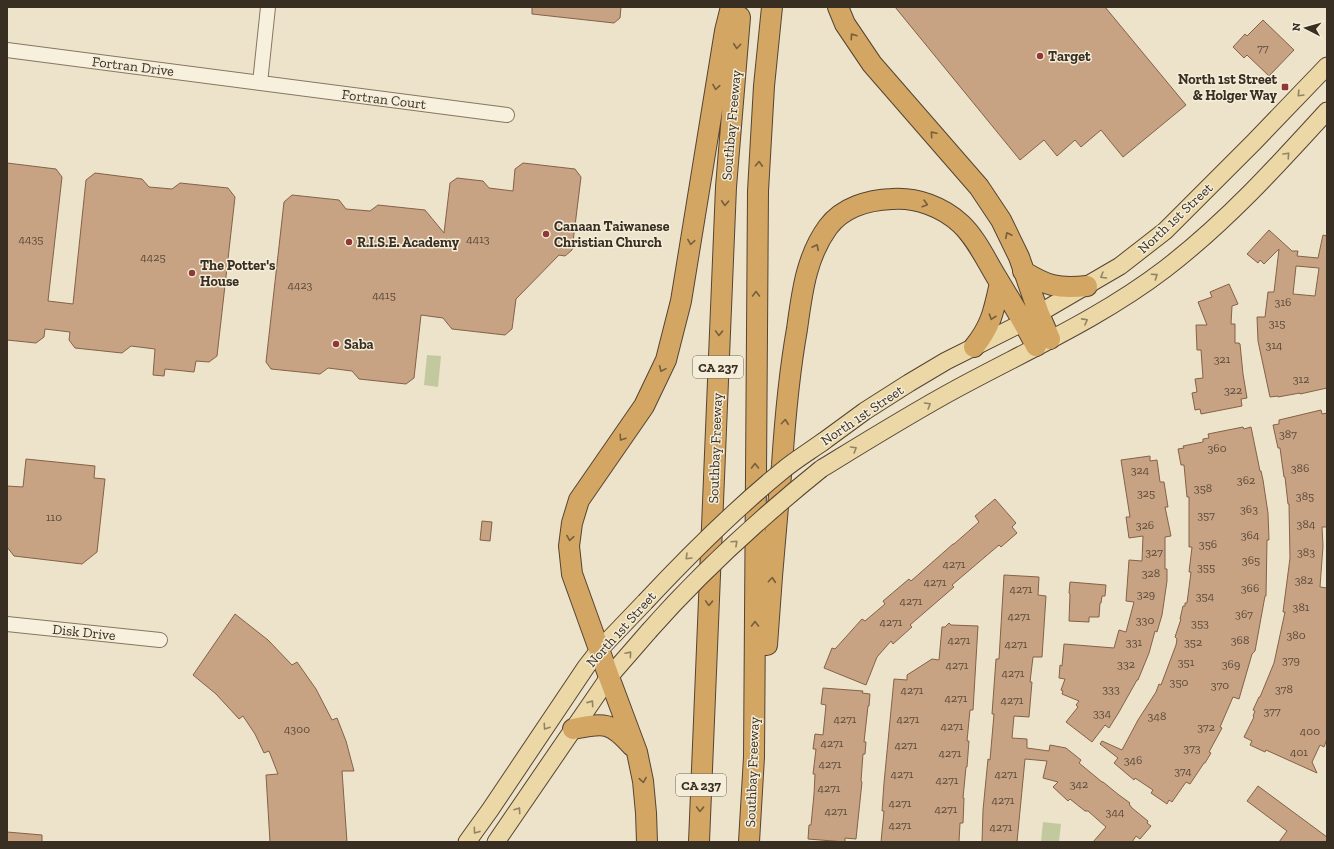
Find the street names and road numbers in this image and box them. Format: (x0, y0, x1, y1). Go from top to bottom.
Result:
street label: Fortran Drive (91, 53, 175, 80)
street label: Southbay Freeway (718, 68, 745, 181)
street label: Fortran Court (341, 86, 428, 113)
street label: North 1st Street (1134, 179, 1217, 257)
road number: CA 237 (693, 356, 743, 378)
street label: North 1st Street (818, 381, 907, 449)
street label: Southbay Freeway (705, 392, 726, 504)
street label: North 1st Street (583, 587, 660, 671)
street label: Disk Drive (52, 621, 117, 644)
street label: Southbay Freeway (742, 716, 763, 828)
road number: CA 237 (676, 774, 726, 796)

